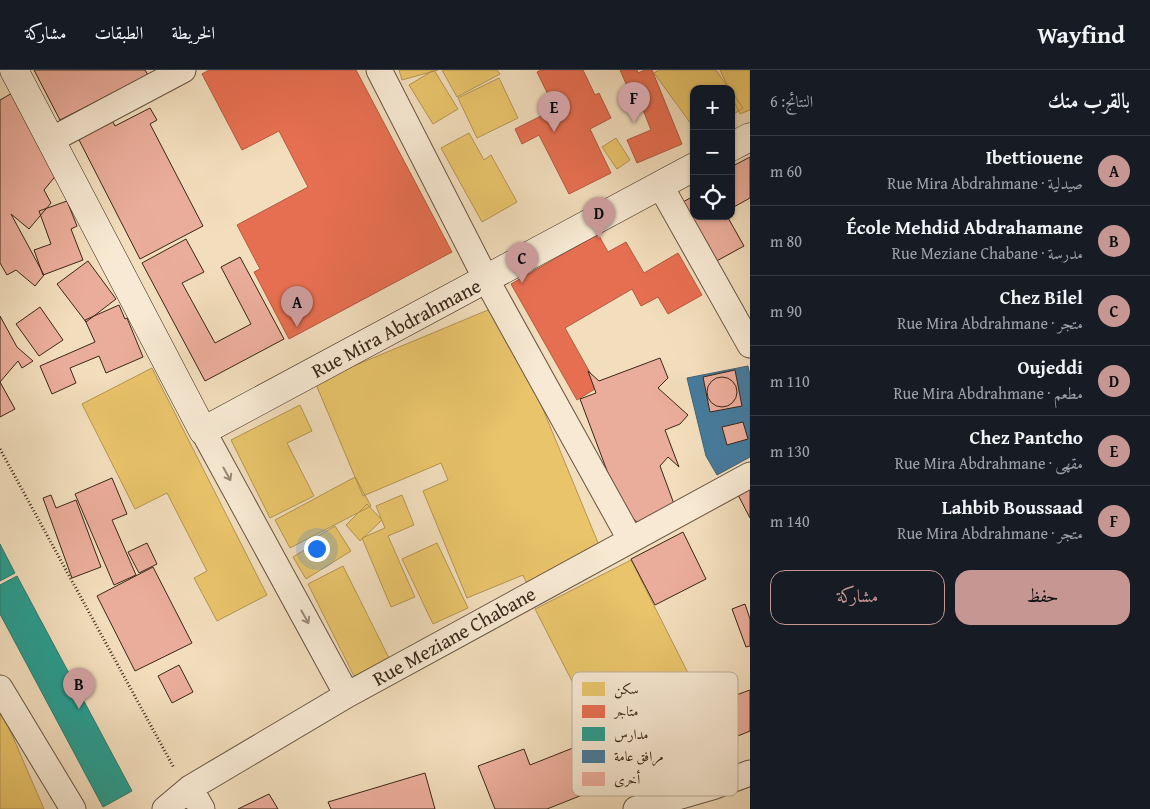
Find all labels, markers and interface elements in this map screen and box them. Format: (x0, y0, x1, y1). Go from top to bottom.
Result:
text: Wayfind (1037, 17, 1125, 52)
text: مشاركة (25, 19, 66, 46)
text: الطبقات (94, 19, 143, 46)
text: الخريطة (171, 19, 215, 46)
pin: F (618, 82, 650, 123)
map controls (690, 85, 735, 220)
button: + (690, 85, 735, 130)
text: بالقرب منك (1048, 85, 1130, 116)
text: النتائج: 6 (770, 89, 813, 113)
pin: E (538, 91, 570, 132)
button: − (690, 130, 735, 175)
text: Ibettiouene (986, 143, 1083, 171)
text: 60 m (770, 159, 802, 183)
text: A (1109, 159, 1119, 183)
text: صيدلية · Rue Mira Abdrahmane (887, 171, 1083, 195)
button: locate (690, 175, 735, 220)
pin: D (583, 197, 615, 238)
text: École Mehdid Abdrahamane (847, 213, 1083, 241)
text: 80 m (770, 229, 802, 253)
text: B (1109, 229, 1119, 253)
text: مدرسة · Rue Meziane Chabane (892, 241, 1083, 265)
pin: C (506, 242, 538, 283)
street label: Rue Mira Abdrahmane (306, 271, 486, 385)
text: Chez Bilel (1000, 283, 1083, 311)
pin: A (281, 286, 313, 327)
text: 90 m (770, 299, 802, 323)
text: C (1109, 299, 1119, 323)
text: متجر · Rue Mira Abdrahmane (897, 311, 1083, 335)
text: Oujeddi (1017, 353, 1083, 381)
text: 110 m (770, 369, 810, 393)
text: D (1109, 369, 1119, 393)
text: مطعم · Rue Mira Abdrahmane (893, 381, 1083, 405)
text: Chez Pantcho (969, 423, 1083, 451)
text: 130 m (770, 439, 810, 463)
text: E (1110, 439, 1118, 463)
text: مقهى · Rue Mira Abdrahmane (895, 451, 1083, 475)
one-way arrow (222, 467, 232, 482)
text: Lahbib Boussaad (942, 493, 1083, 521)
text: 140 m (770, 509, 810, 533)
text: F (1110, 509, 1118, 533)
text: متجر · Rue Mira Abdrahmane (897, 521, 1083, 545)
your location (304, 536, 330, 562)
button: مشاركة (770, 570, 945, 625)
button: حفظ (955, 570, 1130, 625)
street label: Rue Meziane Chabane (367, 579, 541, 693)
one-way arrow (300, 609, 310, 624)
pin: B (63, 668, 95, 709)
legend (572, 672, 738, 796)
text: سكن (614, 679, 639, 699)
text: متاجر (612, 701, 638, 721)
text: مدارس (614, 724, 649, 744)
text: مرافق عامة (614, 746, 664, 766)
text: أخرى (614, 769, 641, 789)

